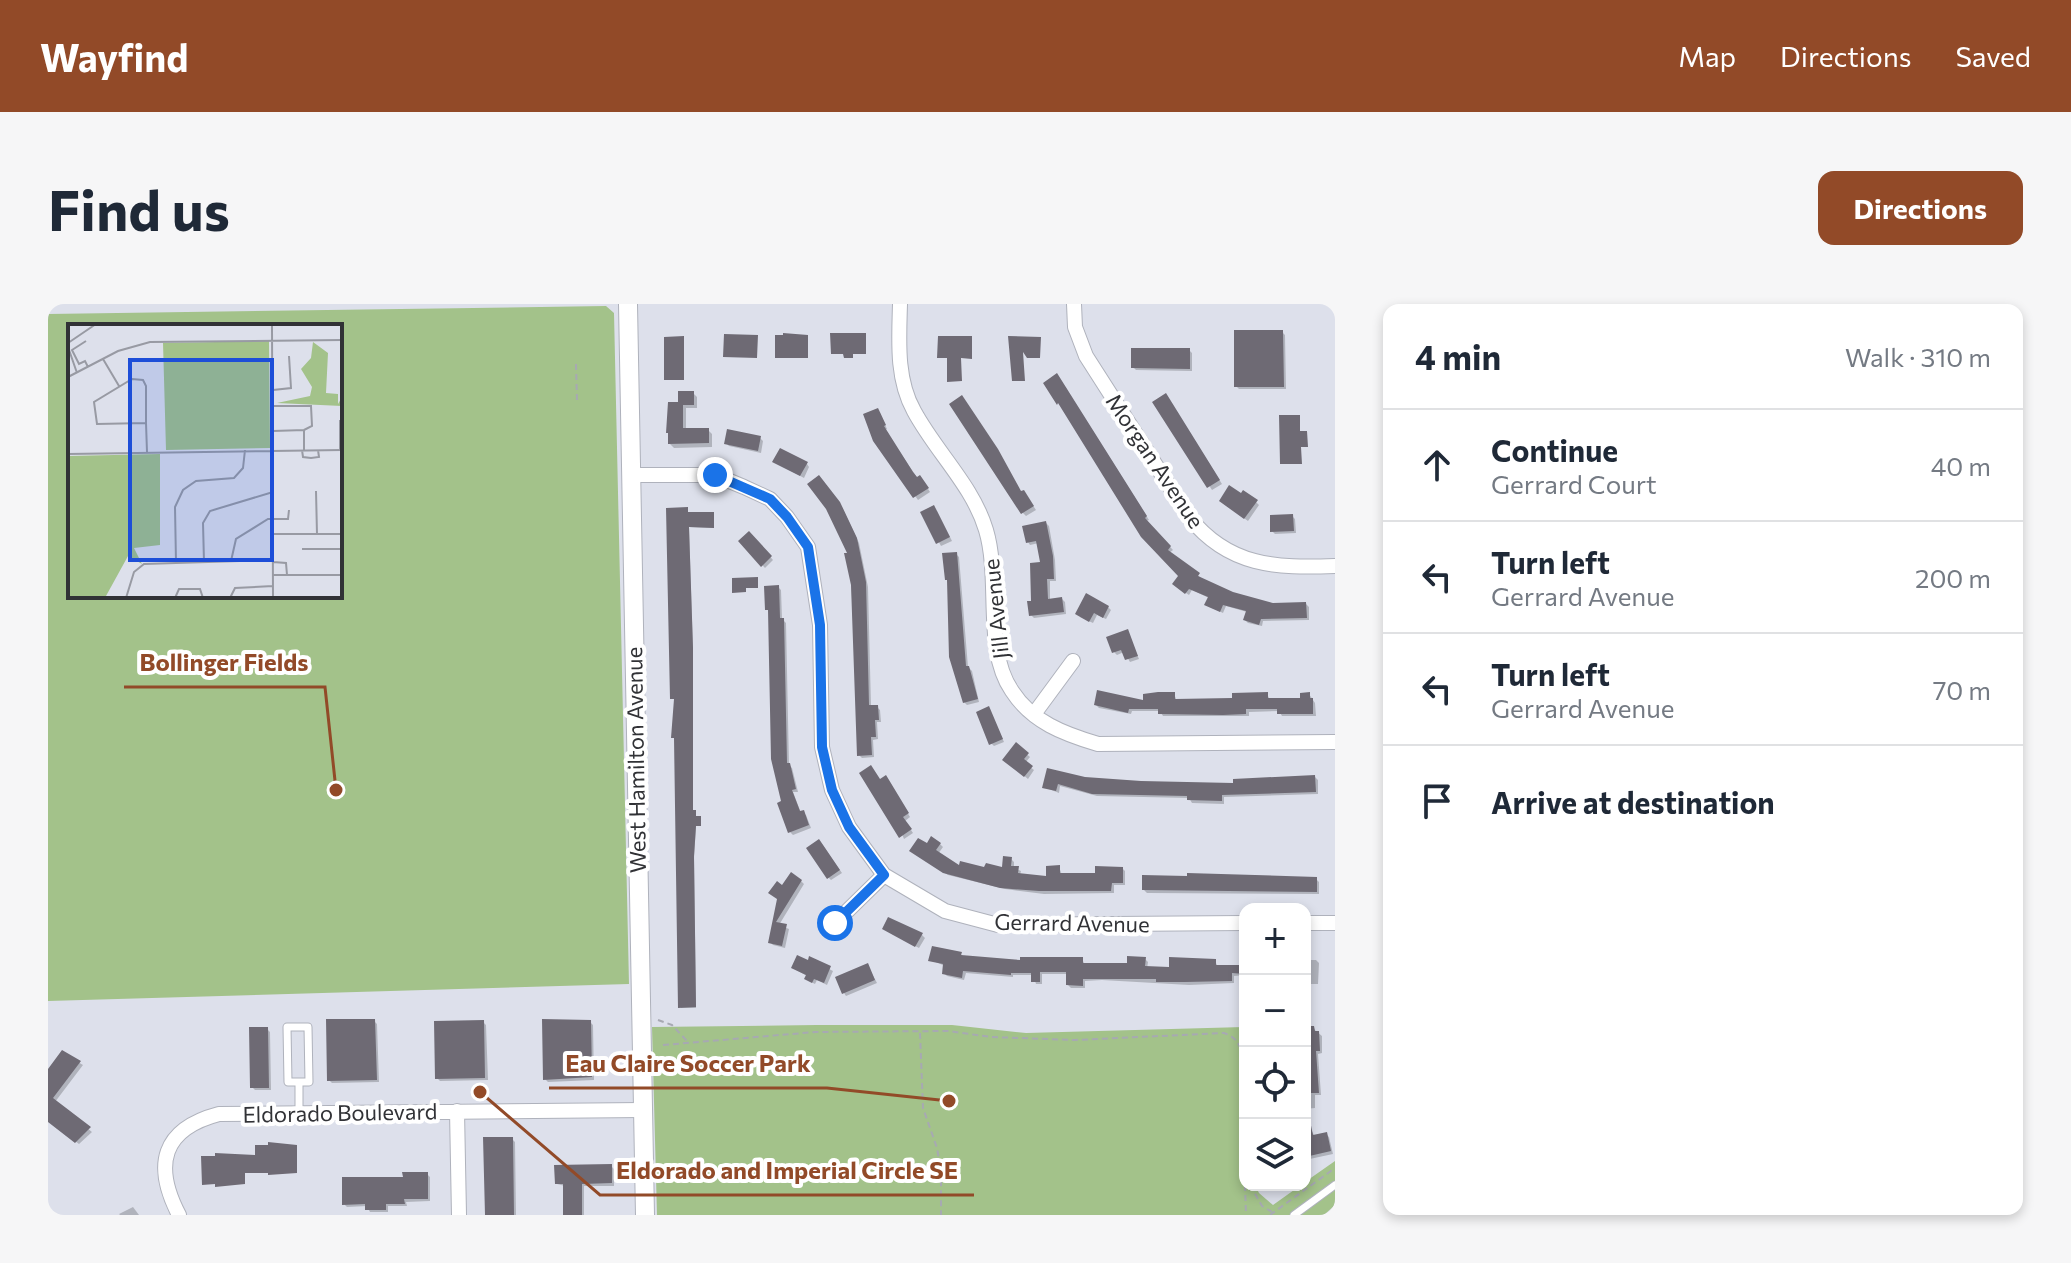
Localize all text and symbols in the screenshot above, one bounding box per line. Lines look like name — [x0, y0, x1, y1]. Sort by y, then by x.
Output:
text: Wayfind — [40, 33, 188, 80]
text: Map — [1678, 39, 1736, 73]
text: Directions — [1780, 39, 1911, 73]
text: Saved — [1955, 39, 2031, 73]
button: Directions — [1818, 171, 2023, 245]
text: Find us — [48, 174, 230, 243]
inset map — [68, 324, 342, 598]
text: 4 min — [1415, 335, 1501, 377]
text: Walk · 310 m — [1845, 341, 1991, 372]
street label: Morgan Avenue — [1101, 388, 1210, 533]
text: Continue — [1491, 431, 1618, 468]
icon: ahead — [1415, 443, 1459, 487]
text: 40 m — [1931, 450, 1991, 481]
route end — [697, 457, 733, 493]
text: Gerrard Court — [1491, 468, 1657, 499]
text: Turn left — [1491, 543, 1610, 580]
icon: left — [1415, 555, 1459, 599]
street label: Jill Avenue — [977, 558, 1014, 661]
text: 200 m — [1915, 562, 1991, 593]
text: Gerrard Avenue — [1491, 580, 1675, 611]
callout: Bollinger Fields — [124, 639, 325, 687]
text: Bollinger Fields — [140, 647, 308, 676]
street label: West Hamilton Avenue — [620, 647, 651, 873]
text: Turn left — [1491, 655, 1610, 692]
icon: left — [1415, 667, 1459, 711]
text: 70 m — [1933, 674, 1991, 705]
text: Gerrard Avenue — [1491, 692, 1675, 723]
icon: arrive — [1415, 779, 1459, 823]
text: Arrive at destination — [1491, 783, 1775, 820]
map controls — [1239, 903, 1311, 1191]
button: + — [1239, 903, 1311, 975]
route start — [817, 905, 853, 941]
street label: Gerrard Avenue — [994, 908, 1150, 937]
button: − — [1239, 975, 1311, 1047]
callout: Eau Claire Soccer Park — [549, 1040, 827, 1088]
button: locate — [1239, 1047, 1311, 1119]
text: Eau Claire Soccer Park — [565, 1048, 811, 1077]
street label: Eldorado Boulevard — [242, 1097, 438, 1128]
button: layers — [1239, 1119, 1311, 1191]
callout: Eldorado and Imperial Circle SE — [600, 1147, 974, 1195]
text: Eldorado and Imperial Circle SE — [616, 1155, 958, 1184]

